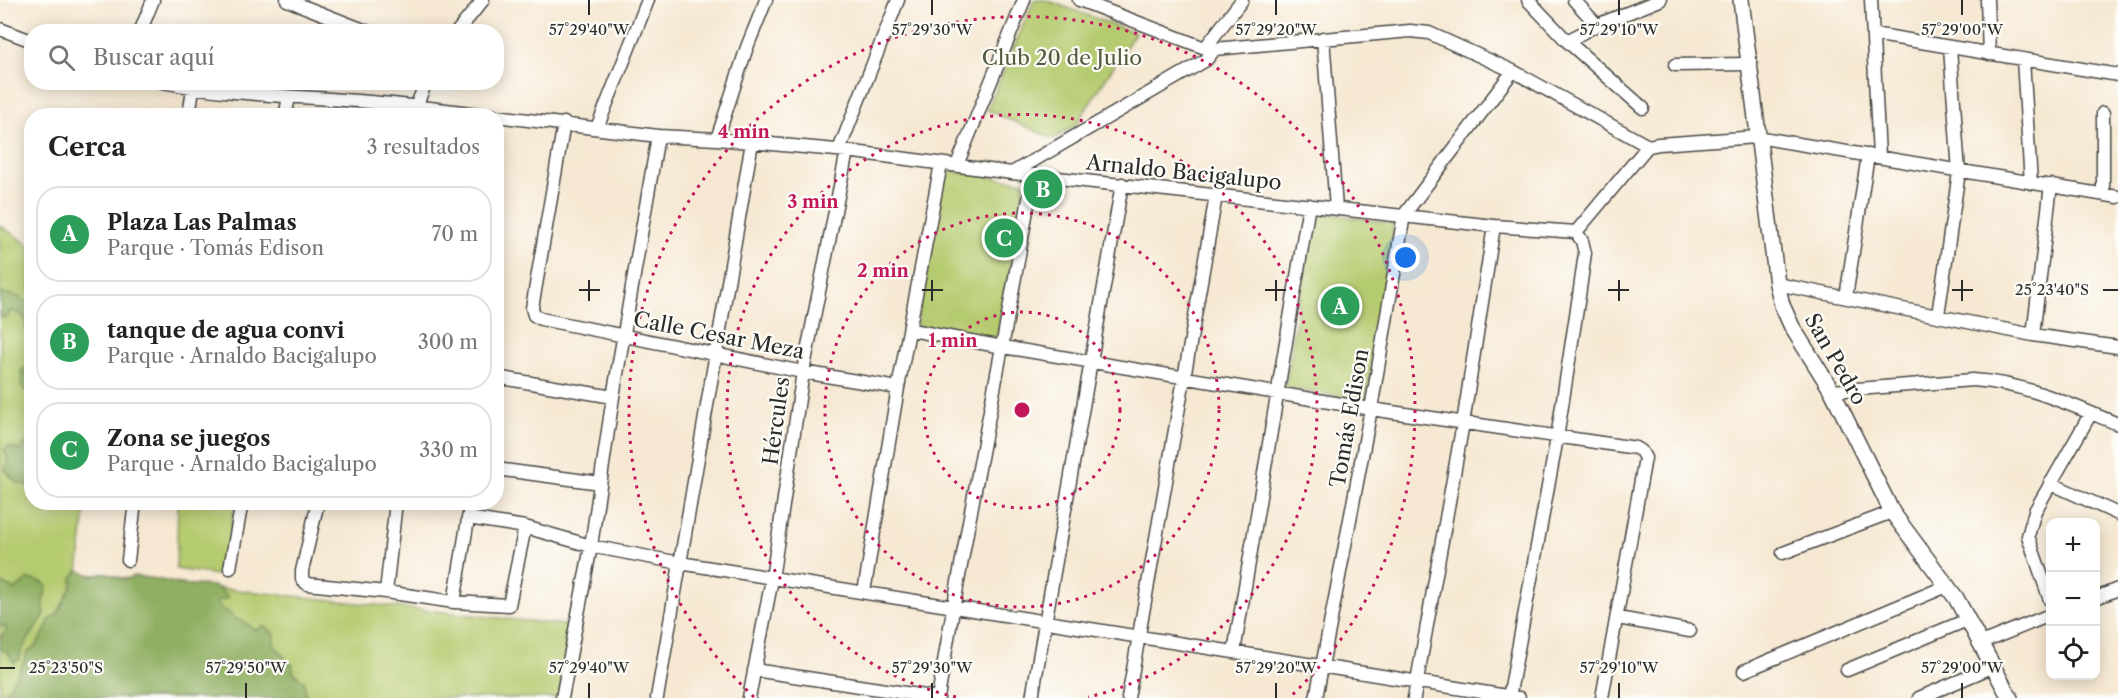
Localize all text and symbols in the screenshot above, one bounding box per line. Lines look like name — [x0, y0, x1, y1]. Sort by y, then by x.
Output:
text: 57°29'40"W — [549, 20, 630, 39]
text: 57°29'30"W — [892, 20, 973, 39]
text: 57°29'20"W — [1235, 20, 1317, 39]
text: 57°29'10"W — [1580, 20, 1659, 39]
text: 57°29'00"W — [1921, 20, 2004, 39]
search box — [24, 24, 504, 90]
icon: search — [45, 41, 78, 74]
text: Buscar aquí — [93, 44, 215, 71]
park label: Club 20 de Julio — [982, 45, 1142, 70]
text: 4 min — [718, 121, 771, 143]
text: Cerca — [48, 131, 126, 163]
text: 3 resultados — [367, 135, 480, 159]
street label: Arnaldo Bacigalupo — [1084, 149, 1283, 195]
pin: B — [1024, 166, 1062, 212]
text: 3 min — [787, 191, 839, 213]
text: Plaza Las Palmas — [107, 209, 297, 236]
pin: C — [984, 216, 1024, 260]
text: A — [62, 222, 77, 246]
text: 70 m — [432, 222, 478, 246]
text: Parque · Tomás Edison — [107, 236, 324, 260]
your location — [1391, 243, 1420, 272]
text: 2 min — [857, 260, 910, 282]
text: 25°23'40"S — [2015, 280, 2089, 299]
pin: A — [1320, 284, 1360, 328]
street label: Calle Cesar Meza — [631, 306, 808, 364]
street label: San Pedro — [1800, 309, 1872, 409]
text: tanque de agua convi — [107, 317, 345, 344]
text: B — [62, 330, 77, 354]
text: 300 m — [418, 330, 478, 354]
text: 1 min — [928, 330, 978, 352]
text: Parque · Arnaldo Bacigalupo — [107, 344, 377, 368]
street label: Tomás Edison — [1324, 347, 1374, 489]
street label: Hércules — [757, 375, 795, 467]
centre of rings — [1012, 400, 1032, 420]
text: Zona se juegos — [107, 425, 270, 452]
text: C — [61, 438, 78, 462]
text: 330 m — [419, 438, 478, 462]
text: Parque · Arnaldo Bacigalupo — [107, 452, 377, 476]
map controls — [2046, 518, 2100, 680]
button: + — [2046, 518, 2100, 572]
button: − — [2046, 572, 2100, 626]
button: locate — [2046, 626, 2100, 680]
text: 25°23'50"S — [29, 658, 103, 677]
text: 57°29'50"W — [206, 658, 287, 677]
text: 57°29'40"W — [549, 658, 630, 677]
text: 57°29'30"W — [892, 658, 973, 677]
text: 57°29'20"W — [1235, 658, 1317, 677]
text: 57°29'10"W — [1580, 658, 1659, 677]
text: 57°29'00"W — [1921, 658, 2004, 677]

